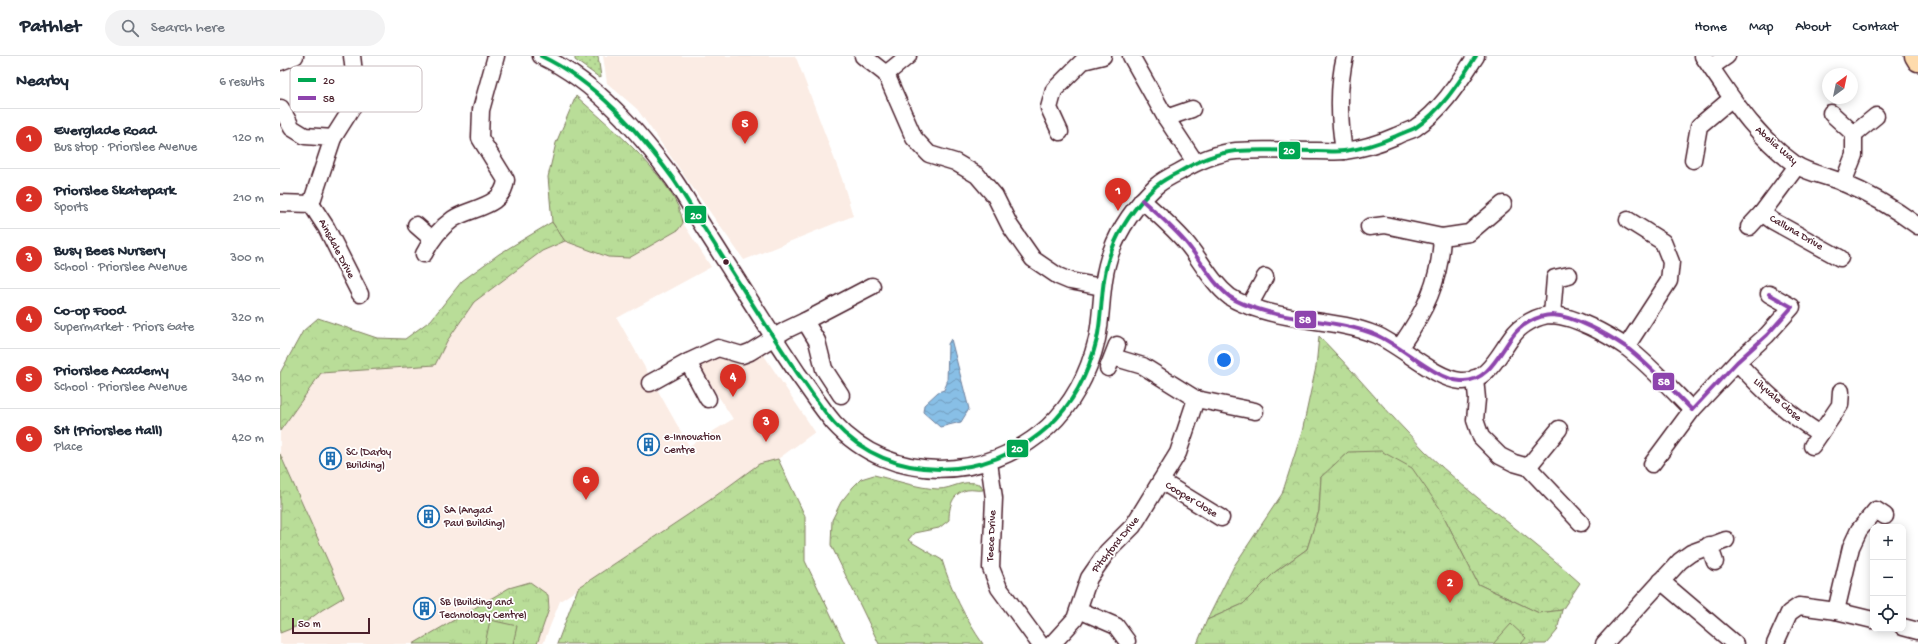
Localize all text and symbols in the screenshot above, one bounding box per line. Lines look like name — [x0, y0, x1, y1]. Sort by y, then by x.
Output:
search box — [105, 10, 385, 46]
text: Pathlet — [20, 16, 81, 39]
icon: search — [119, 17, 141, 39]
text: Search here — [151, 19, 225, 37]
text: Home — [1695, 19, 1727, 36]
text: Map — [1749, 19, 1773, 36]
text: About — [1795, 19, 1831, 36]
text: Contact — [1853, 19, 1898, 36]
legend — [290, 66, 422, 112]
north arrow — [1822, 68, 1858, 104]
text: Nearby — [16, 72, 69, 92]
text: 6 results — [219, 75, 264, 90]
text: 20 — [323, 76, 335, 88]
text: 58 — [323, 94, 335, 106]
pin: 5 — [732, 111, 758, 144]
text: Everglade Road — [54, 122, 156, 140]
street label: Abelia Way — [1752, 124, 1800, 168]
text: 1 — [26, 131, 32, 146]
text: 120 m — [233, 131, 264, 146]
text: Bus stop · Priorslee Avenue — [54, 140, 197, 155]
line badge: 20 — [1278, 141, 1301, 160]
text: 20 — [1283, 146, 1296, 158]
pin: 1 — [1105, 178, 1131, 211]
text: Priorslee Skatepark — [54, 182, 175, 200]
text: 2 — [26, 191, 32, 206]
text: 210 m — [233, 191, 264, 206]
text: Sports — [54, 200, 88, 215]
line badge: 20 — [684, 205, 707, 224]
text: 20 — [690, 211, 703, 223]
street label: Calluna Drive — [1767, 213, 1825, 253]
street label: Ainsdale Drive — [315, 217, 357, 281]
text: Busy Bees Nursery — [54, 242, 166, 260]
text: 3 — [26, 251, 32, 266]
text: 300 m — [230, 251, 264, 266]
unlabelled marker — [721, 257, 731, 267]
text: School · Priorslee Avenue — [54, 260, 187, 275]
text: Co-op Food — [54, 302, 125, 320]
line badge: 58 — [1294, 310, 1317, 329]
text: 4 — [26, 311, 32, 326]
text: 320 m — [231, 311, 264, 326]
text: 58 — [1299, 315, 1311, 327]
text: Supermarket · Priors Gate — [54, 320, 194, 335]
your location — [1214, 350, 1234, 370]
text: Priorslee Academy — [54, 362, 169, 380]
pin: 4 — [720, 364, 746, 397]
text: 5 — [26, 371, 32, 386]
text: 340 m — [231, 371, 264, 386]
line badge: 58 — [1652, 372, 1675, 391]
street label: Lilyvale Close — [1751, 376, 1804, 424]
text: 58 — [1658, 377, 1670, 389]
text: School · Priorslee Avenue — [54, 380, 187, 395]
pin: 3 — [753, 409, 779, 442]
text: SH (Priorslee Hall) — [54, 422, 163, 440]
text: 6 — [26, 431, 32, 446]
text: 420 m — [232, 431, 264, 446]
building icon: e-Innovation Centre — [636, 431, 662, 457]
place label: e-Innovation Centre — [664, 432, 721, 457]
line badge: 20 — [1006, 439, 1029, 458]
text: Place — [54, 440, 82, 455]
text: 20 — [1011, 444, 1024, 456]
building icon: SC (Darby Building) — [318, 446, 344, 472]
place label: SC (Darby Building) — [345, 447, 392, 472]
pin: 6 — [573, 467, 599, 500]
street label: Cooper Close — [1163, 480, 1220, 520]
building icon: SA (Angad Paul Building) — [415, 504, 441, 530]
place label: SA (Angad Paul Building) — [443, 505, 505, 530]
street label: Teece Drive — [985, 510, 999, 563]
street label: Pitchford Drive — [1088, 514, 1142, 576]
map controls — [1870, 524, 1906, 632]
button: + — [1870, 524, 1906, 560]
button: − — [1870, 560, 1906, 596]
pin: 2 — [1437, 570, 1463, 603]
building icon: SB (Building and Technology Centre) — [412, 596, 438, 622]
button: locate — [1870, 596, 1906, 632]
place label: SB (Building and Technology Centre) — [439, 597, 527, 622]
scale bar — [292, 616, 370, 635]
text: 50 m — [298, 619, 320, 631]

